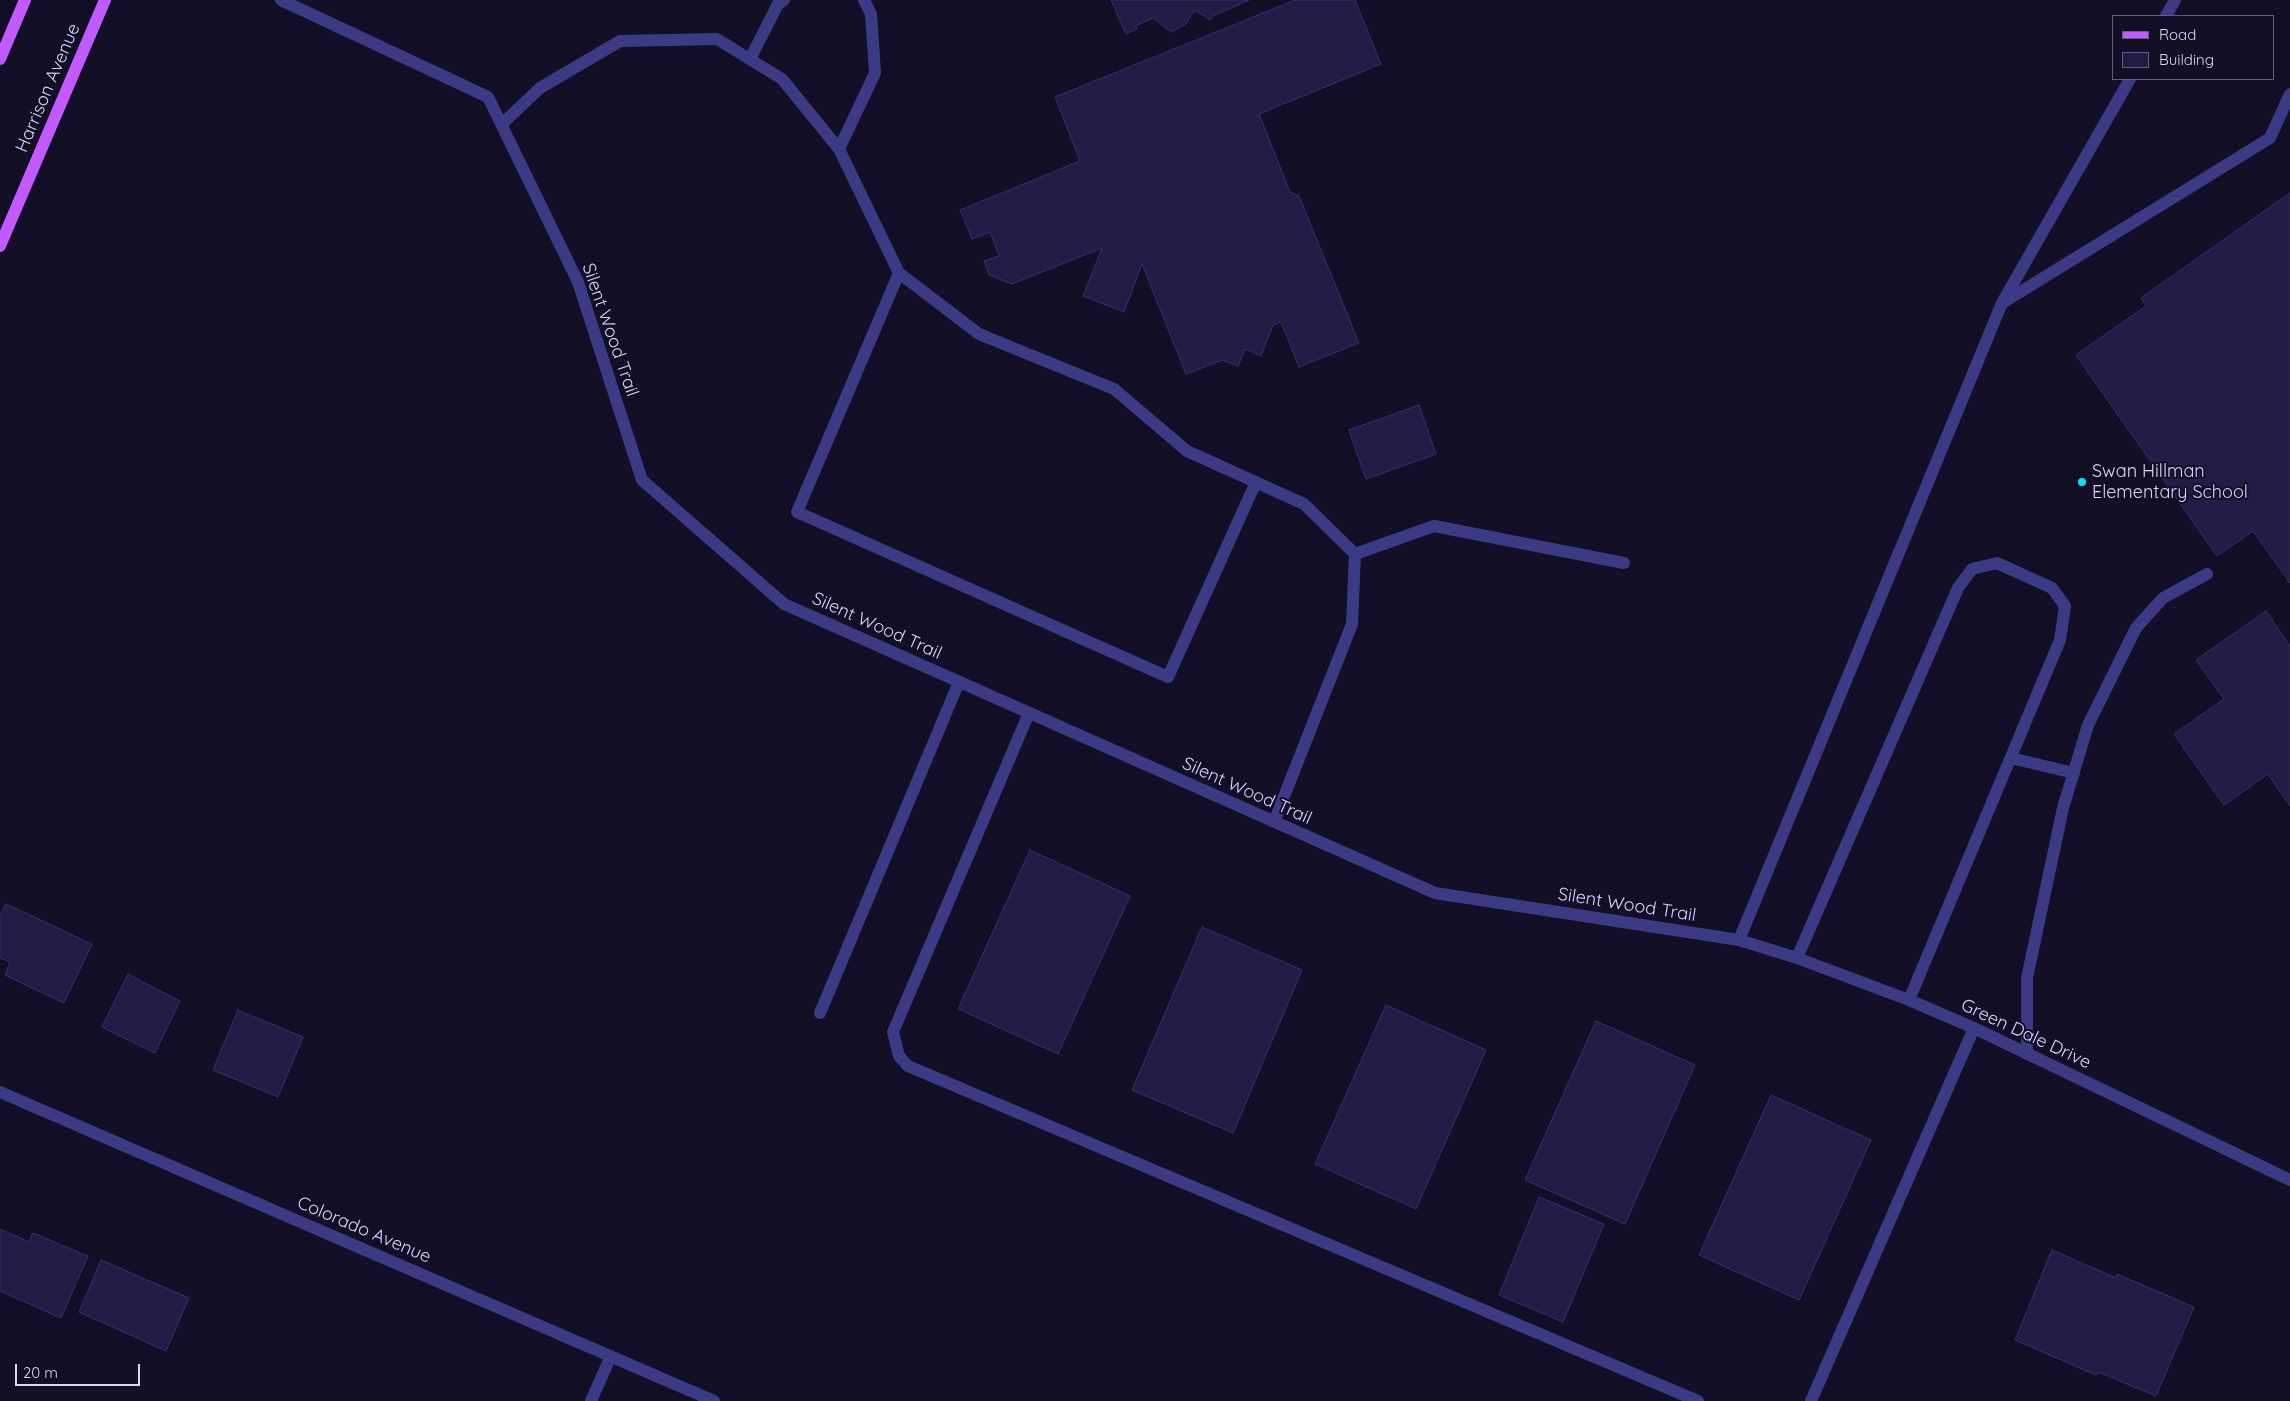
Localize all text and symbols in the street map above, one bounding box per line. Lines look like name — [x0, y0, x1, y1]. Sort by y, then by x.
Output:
legend — [2112, 15, 2275, 80]
street label: Harrison Avenue — [11, 20, 85, 156]
text: Road — [2159, 25, 2196, 44]
text: Building — [2159, 50, 2214, 69]
street label: Silent Wood Trail — [577, 260, 643, 400]
place label: Swan Hillman Elementary School — [2092, 461, 2248, 504]
marker: Swan Hillman Elementary School — [2076, 476, 2088, 488]
street label: Silent Wood Trail — [809, 588, 945, 664]
street label: Silent Wood Trail — [1179, 753, 1315, 829]
street label: Silent Wood Trail — [1556, 883, 1698, 927]
street label: Green Dale Drive — [1958, 994, 2094, 1074]
street label: Colorado Avenue — [294, 1192, 434, 1268]
scale bar — [18, 1354, 142, 1386]
text: 20 m — [23, 1363, 58, 1382]

